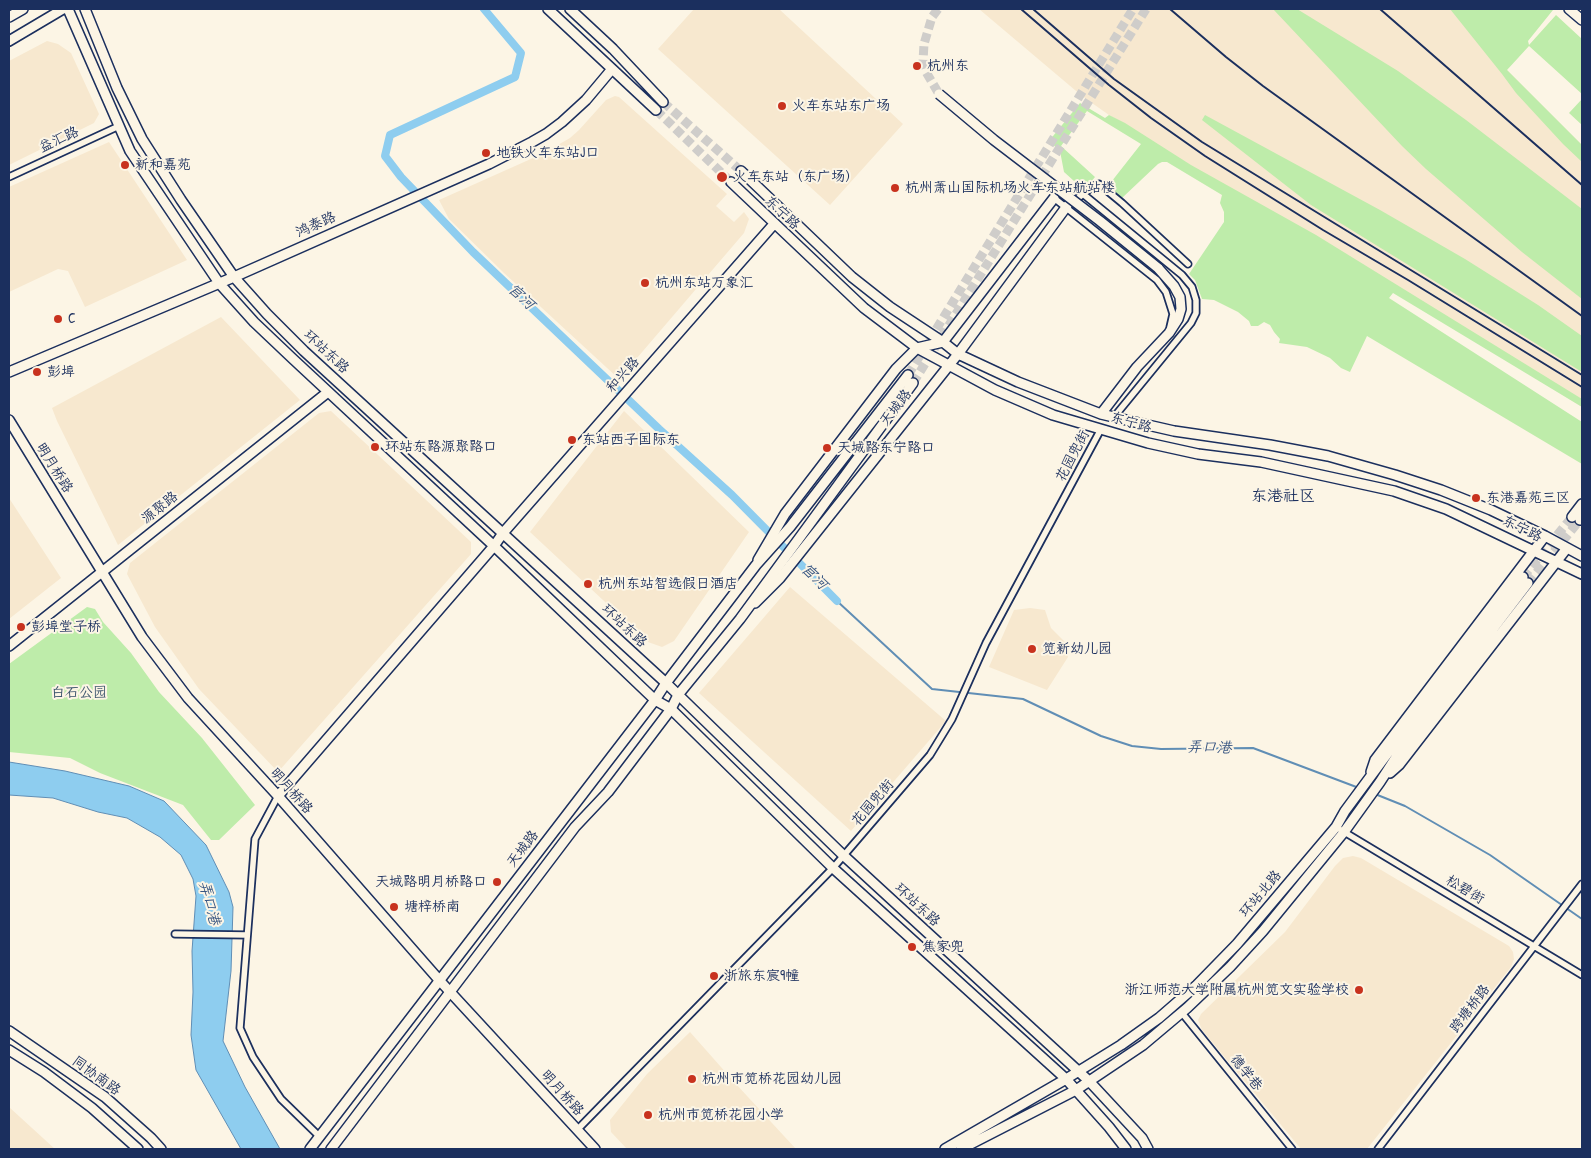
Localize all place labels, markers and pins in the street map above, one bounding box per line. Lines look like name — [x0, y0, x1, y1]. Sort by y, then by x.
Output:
place label: 杭州东 — [927, 58, 969, 74]
marker: 杭州东 — [911, 60, 923, 72]
place label: 火车东站东广场 — [792, 98, 890, 114]
marker: 火车东站东广场 — [776, 100, 788, 112]
place label: 地铁火车东站J口 — [496, 145, 599, 161]
marker: 地铁火车东站J口 — [480, 147, 492, 159]
place label: 新和嘉苑 — [135, 157, 191, 173]
marker: 新和嘉苑 — [119, 159, 131, 171]
place label: 火车东站（东广场） — [733, 169, 859, 185]
marker: 火车东站（东广场） — [715, 170, 729, 184]
place label: 杭州萧山国际机场火车东站航站楼 — [905, 180, 1115, 196]
marker: 杭州萧山国际机场火车东站航站楼 — [889, 182, 901, 194]
place label: 杭州东站万象汇 — [655, 275, 753, 291]
marker: 杭州东站万象汇 — [639, 277, 651, 289]
place label: C — [68, 311, 76, 327]
marker: C — [52, 313, 64, 325]
place label: 彭埠 — [47, 364, 75, 380]
marker: 彭埠 — [31, 366, 43, 378]
place label: 东站西子国际东 — [582, 432, 680, 448]
marker: 东站西子国际东 — [566, 434, 578, 446]
place label: 环站东路源聚路口 — [385, 439, 497, 455]
place label: 天城路东宁路口 — [837, 440, 935, 456]
marker: 环站东路源聚路口 — [369, 441, 381, 453]
marker: 天城路东宁路口 — [821, 442, 833, 454]
place label: 东港嘉苑三区 — [1486, 490, 1570, 506]
marker: 东港嘉苑三区 — [1470, 492, 1482, 504]
place label: 杭州东站智选假日酒店 — [598, 576, 738, 592]
marker: 杭州东站智选假日酒店 — [582, 578, 594, 590]
place label: 彭埠堂子桥 — [31, 619, 101, 635]
marker: 彭埠堂子桥 — [15, 621, 27, 633]
place label: 笕新幼儿园 — [1042, 641, 1112, 657]
marker: 笕新幼儿园 — [1026, 643, 1038, 655]
place label: 天城路明月桥路口 — [375, 874, 487, 890]
marker: 天城路明月桥路口 — [491, 876, 503, 888]
place label: 塘梓桥南 — [404, 899, 460, 915]
marker: 塘梓桥南 — [388, 901, 400, 913]
place label: 焦家兜 — [922, 939, 964, 955]
marker: 焦家兜 — [906, 941, 918, 953]
place label: 浙旅东宸9幢 — [724, 968, 799, 984]
marker: 浙旅东宸9幢 — [708, 970, 720, 982]
place label: 浙江师范大学附属杭州笕文实验学校 — [1125, 982, 1349, 998]
marker: 浙江师范大学附属杭州笕文实验学校 — [1353, 984, 1365, 996]
place label: 杭州市笕桥花园幼儿园 — [702, 1071, 842, 1087]
marker: 杭州市笕桥花园幼儿园 — [686, 1073, 698, 1085]
place label: 杭州市笕桥花园小学 — [658, 1107, 784, 1123]
marker: 杭州市笕桥花园小学 — [642, 1109, 654, 1121]

